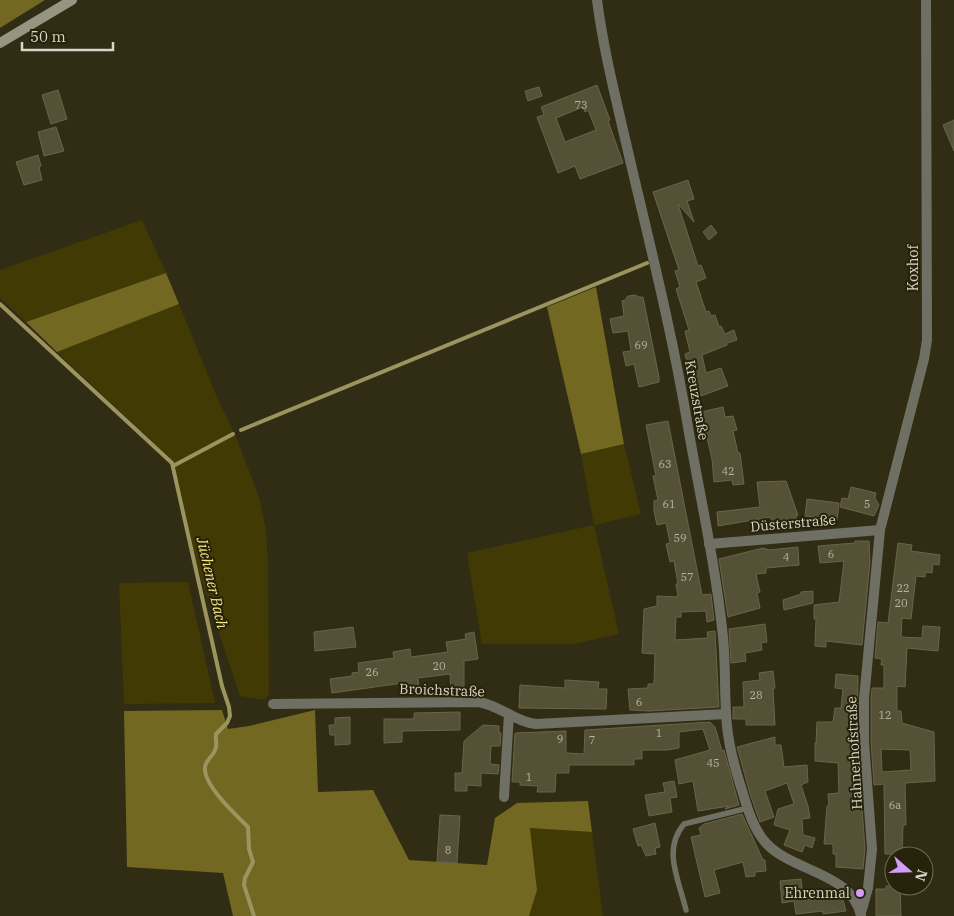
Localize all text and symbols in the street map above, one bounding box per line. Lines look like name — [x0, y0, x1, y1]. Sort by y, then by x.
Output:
scale bar — [22, 20, 114, 52]
text: 50 m — [30, 27, 66, 46]
house number: 73 — [574, 98, 588, 112]
street label: Koxhof — [904, 244, 922, 291]
house number: 69 — [634, 338, 648, 352]
street label: Kreuzstraße — [681, 358, 713, 442]
house number: 63 — [658, 457, 672, 471]
house number: 42 — [721, 464, 735, 478]
house number: 61 — [662, 497, 676, 511]
house number: 5 — [864, 497, 870, 511]
street label: Düsterstraße — [749, 510, 837, 536]
house number: 59 — [673, 531, 687, 545]
water label: Jüchener Bach — [192, 534, 232, 631]
house number: 6 — [828, 547, 834, 561]
house number: 4 — [783, 550, 790, 564]
house number: 57 — [680, 570, 694, 584]
house number: 22 — [896, 581, 910, 595]
house number: 20 — [894, 596, 908, 610]
house number: 20 — [432, 659, 446, 673]
house number: 26 — [365, 665, 379, 679]
street label: Broichstraße — [399, 680, 485, 700]
house number: 28 — [749, 688, 763, 702]
house number: 6 — [636, 695, 642, 709]
street label: Hahnerhofstraße — [842, 696, 866, 810]
house number: 12 — [878, 708, 892, 722]
house number: 1 — [656, 726, 662, 740]
house number: 9 — [557, 732, 563, 746]
house number: 7 — [589, 733, 595, 747]
house number: 45 — [706, 756, 720, 770]
house number: 1 — [526, 770, 532, 784]
house number: 6a — [889, 798, 901, 812]
house number: 8 — [445, 843, 451, 857]
north arrow — [884, 846, 934, 896]
text: N — [911, 867, 932, 884]
place label: Ehrenmal — [784, 884, 850, 902]
marker: Ehrenmal — [854, 887, 866, 899]

